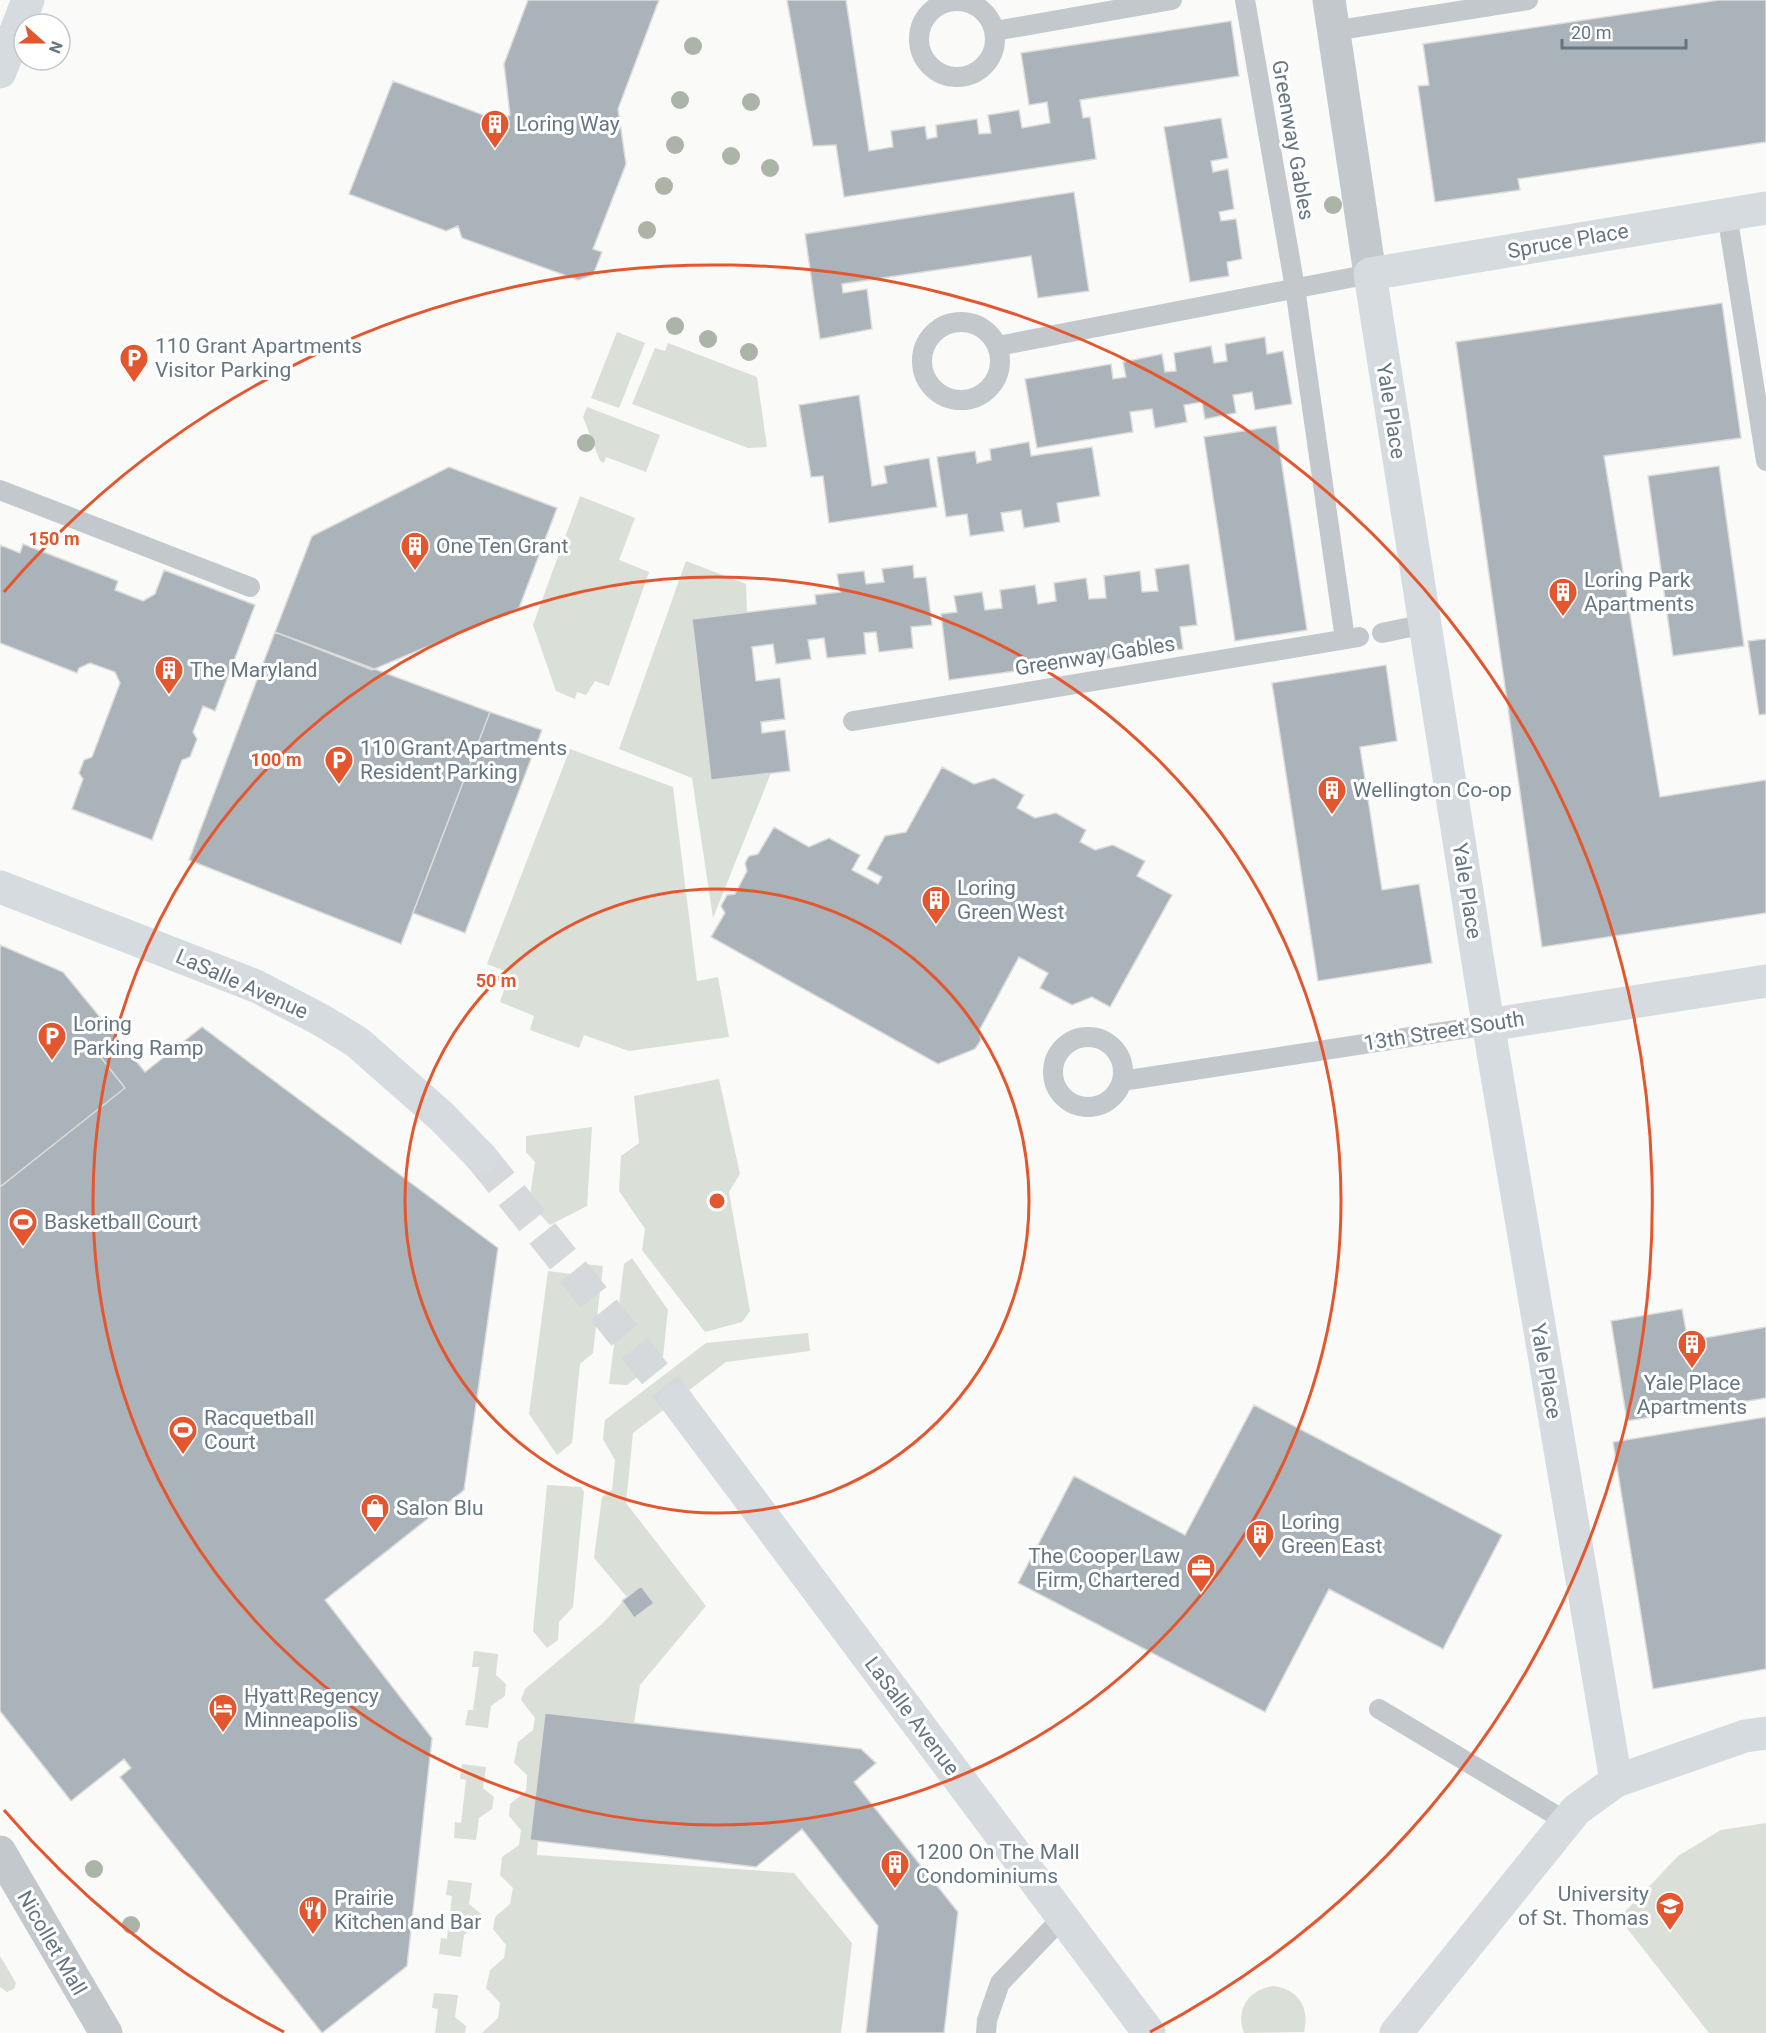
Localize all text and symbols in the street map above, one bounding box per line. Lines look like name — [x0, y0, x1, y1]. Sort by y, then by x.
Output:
north arrow — [12, 12, 72, 72]
scale bar — [1562, 12, 1686, 50]
text: 20 m — [1571, 22, 1611, 43]
text: N — [45, 39, 66, 56]
street label: Greenway Gables — [1267, 58, 1319, 222]
building icon: Loring Way — [479, 108, 511, 150]
place label: Loring Way — [516, 112, 620, 136]
street label: Spruce Place — [1506, 219, 1630, 263]
place label: 110 Grant Apartments Visitor Parking — [155, 334, 362, 382]
parking icon: 110 Grant Apartments Visitor Parking — [118, 342, 150, 384]
street label: Yale Place — [1372, 361, 1410, 461]
text: 150 m — [28, 528, 80, 549]
building icon: One Ten Grant — [399, 530, 431, 572]
place label: One Ten Grant — [436, 534, 568, 558]
place label: Loring Park Apartments — [1584, 568, 1694, 616]
building icon: Loring Park Apartments — [1547, 576, 1579, 618]
street label: Greenway Gables — [1013, 631, 1177, 681]
building icon: The Maryland — [153, 654, 185, 696]
place label: The Maryland — [190, 658, 317, 682]
place label: 110 Grant Apartments Resident Parking — [360, 736, 567, 784]
parking icon: 110 Grant Apartments Resident Parking — [323, 744, 355, 786]
text: 100 m — [250, 749, 302, 770]
building icon: Wellington Co-op — [1316, 774, 1348, 816]
place label: Wellington Co-op — [1353, 778, 1512, 802]
street label: Yale Place — [1448, 841, 1486, 941]
place label: Loring Green West — [957, 876, 1065, 924]
building icon: Loring Green West — [920, 884, 952, 926]
street label: LaSalle Avenue — [172, 944, 312, 1024]
text: 50 m — [476, 970, 516, 991]
street label: 13th Street South — [1362, 1006, 1526, 1056]
place label: Loring Parking Ramp — [73, 1012, 204, 1060]
parking icon: Loring Parking Ramp — [36, 1020, 68, 1062]
centre of rings — [707, 1191, 727, 1211]
sports icon: Basketball Court — [7, 1206, 39, 1248]
place label: Basketball Court — [44, 1210, 198, 1234]
street label: Yale Place — [1526, 1321, 1566, 1421]
building icon: Yale Place Apartments — [1676, 1328, 1708, 1370]
place label: Yale Place Apartments — [1637, 1371, 1747, 1419]
place label: Racquetball Court — [204, 1406, 314, 1454]
sports icon: Racquetball Court — [167, 1414, 199, 1456]
shop icon: Salon Blu — [359, 1492, 391, 1534]
place label: Salon Blu — [396, 1496, 484, 1520]
place label: Loring Green East — [1281, 1510, 1383, 1558]
building icon: Loring Green East — [1244, 1518, 1276, 1560]
place label: The Cooper Law Firm, Chartered — [1028, 1544, 1180, 1592]
office icon: The Cooper Law Firm, Chartered — [1185, 1552, 1217, 1594]
street label: LaSalle Avenue — [860, 1652, 964, 1780]
place label: Hyatt Regency Minneapolis — [244, 1684, 379, 1732]
hotel icon: Hyatt Regency Minneapolis — [207, 1692, 239, 1734]
place label: 1200 On The Mall Condominiums — [916, 1840, 1080, 1888]
building icon: 1200 On The Mall Condominiums — [879, 1848, 911, 1890]
place label: University of St. Thomas — [1518, 1882, 1649, 1930]
place label: Prairie Kitchen and Bar — [334, 1886, 481, 1934]
street label: Nicollet Mall — [12, 1887, 92, 1999]
school or university icon: University of St. Thomas — [1654, 1890, 1686, 1932]
restaurant icon: Prairie Kitchen and Bar — [297, 1894, 329, 1936]

